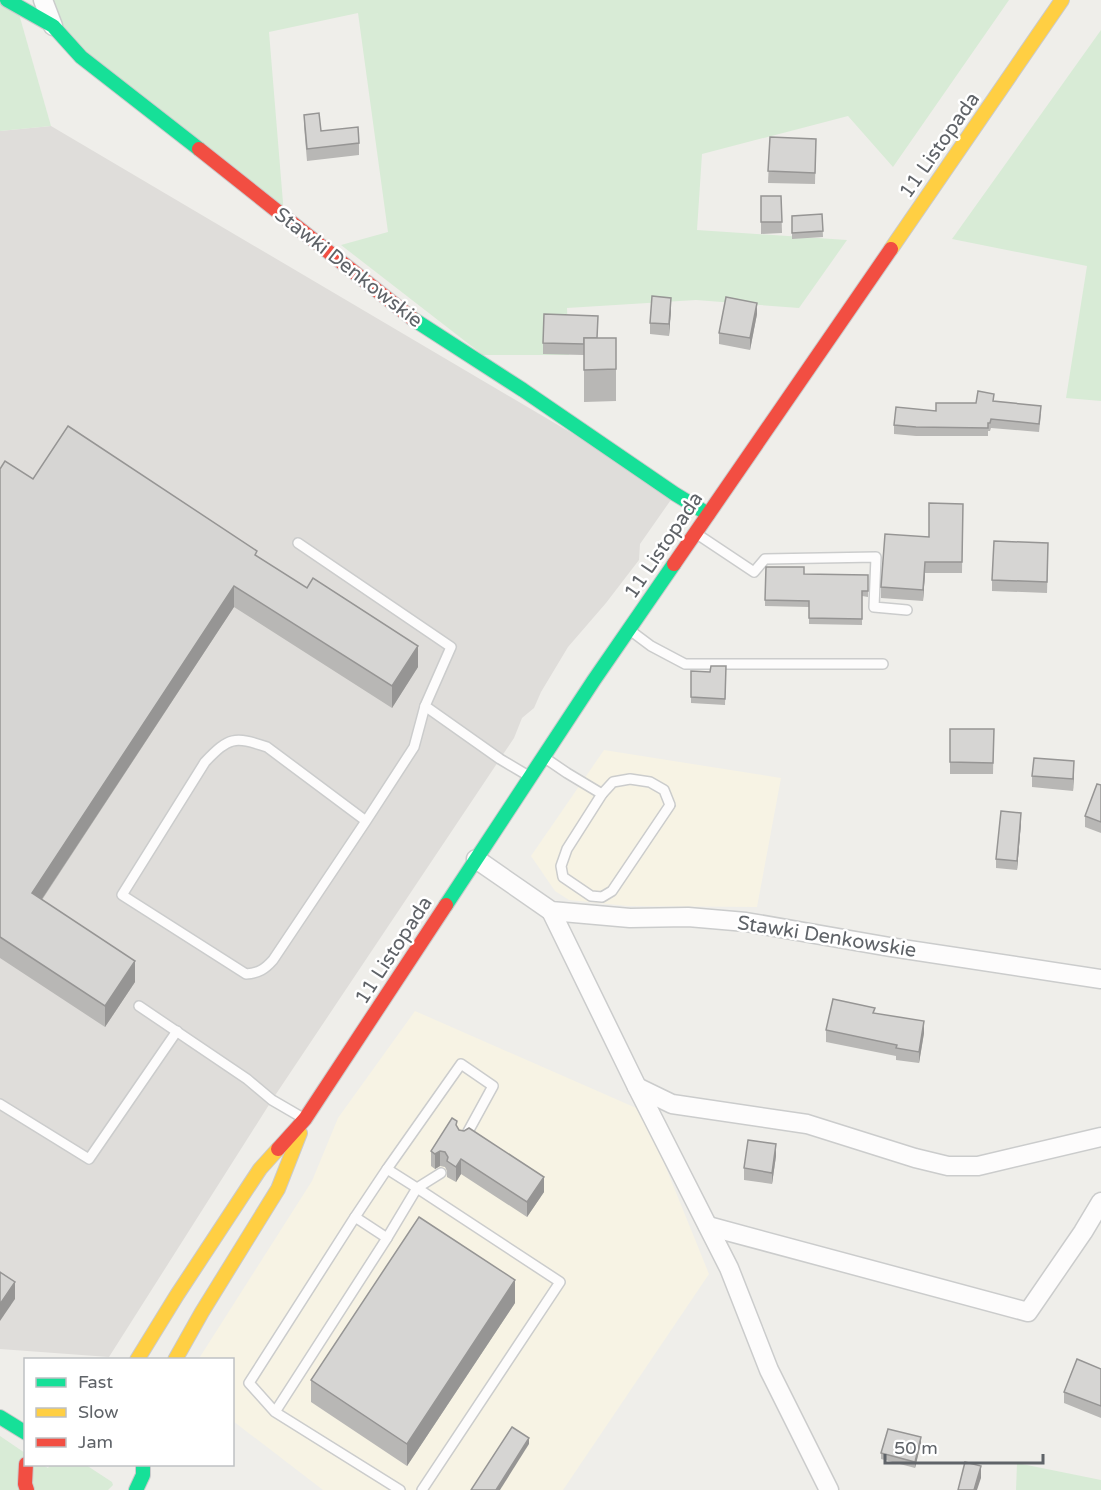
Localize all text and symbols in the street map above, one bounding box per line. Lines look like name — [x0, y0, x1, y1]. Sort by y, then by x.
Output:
street label: 11 Listopada — [895, 88, 985, 203]
street label: Stawki Denkowskie — [270, 203, 427, 333]
street label: 11 Listopada — [619, 488, 708, 604]
street label: 11 Listopada — [350, 892, 438, 1009]
street label: Stawki Denkowskie — [736, 911, 918, 963]
legend — [24, 1358, 234, 1466]
text: Fast — [78, 1371, 113, 1393]
text: Slow — [78, 1401, 119, 1423]
scale bar — [885, 1427, 1042, 1465]
text: Jam — [78, 1431, 113, 1453]
text: 50 m — [894, 1437, 938, 1459]

